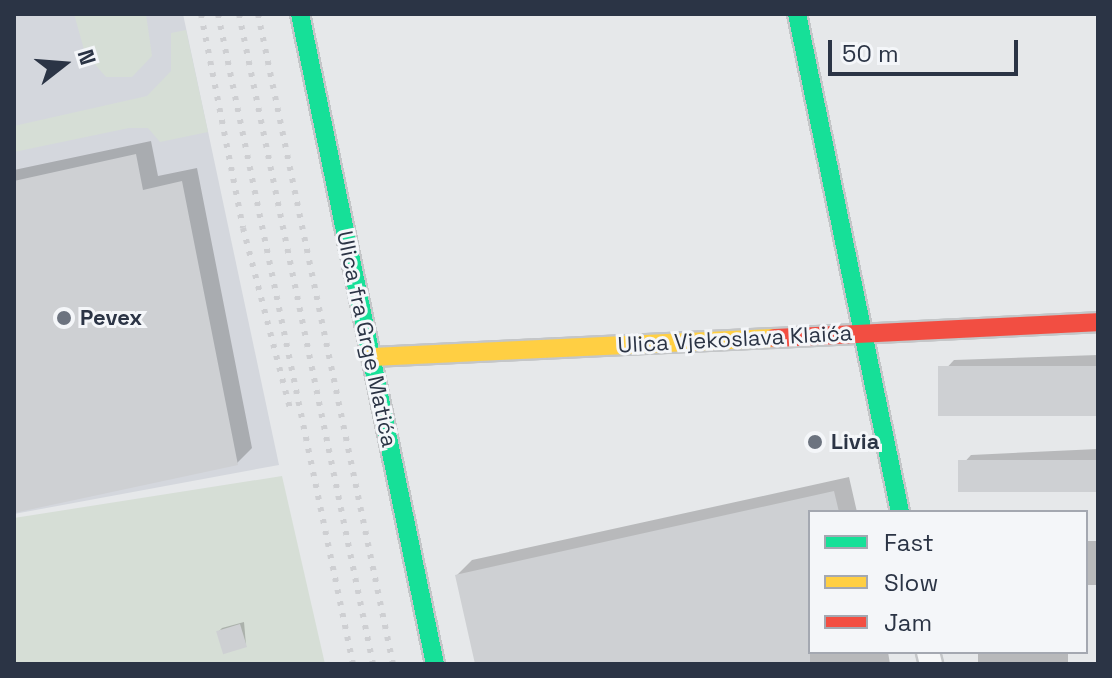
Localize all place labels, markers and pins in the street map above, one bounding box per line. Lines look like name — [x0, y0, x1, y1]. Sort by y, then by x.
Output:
place label: Pevex — [80, 305, 142, 331]
marker: Pevex — [55, 309, 73, 327]
place label: Livia — [831, 429, 879, 455]
marker: Livia — [806, 433, 824, 451]

